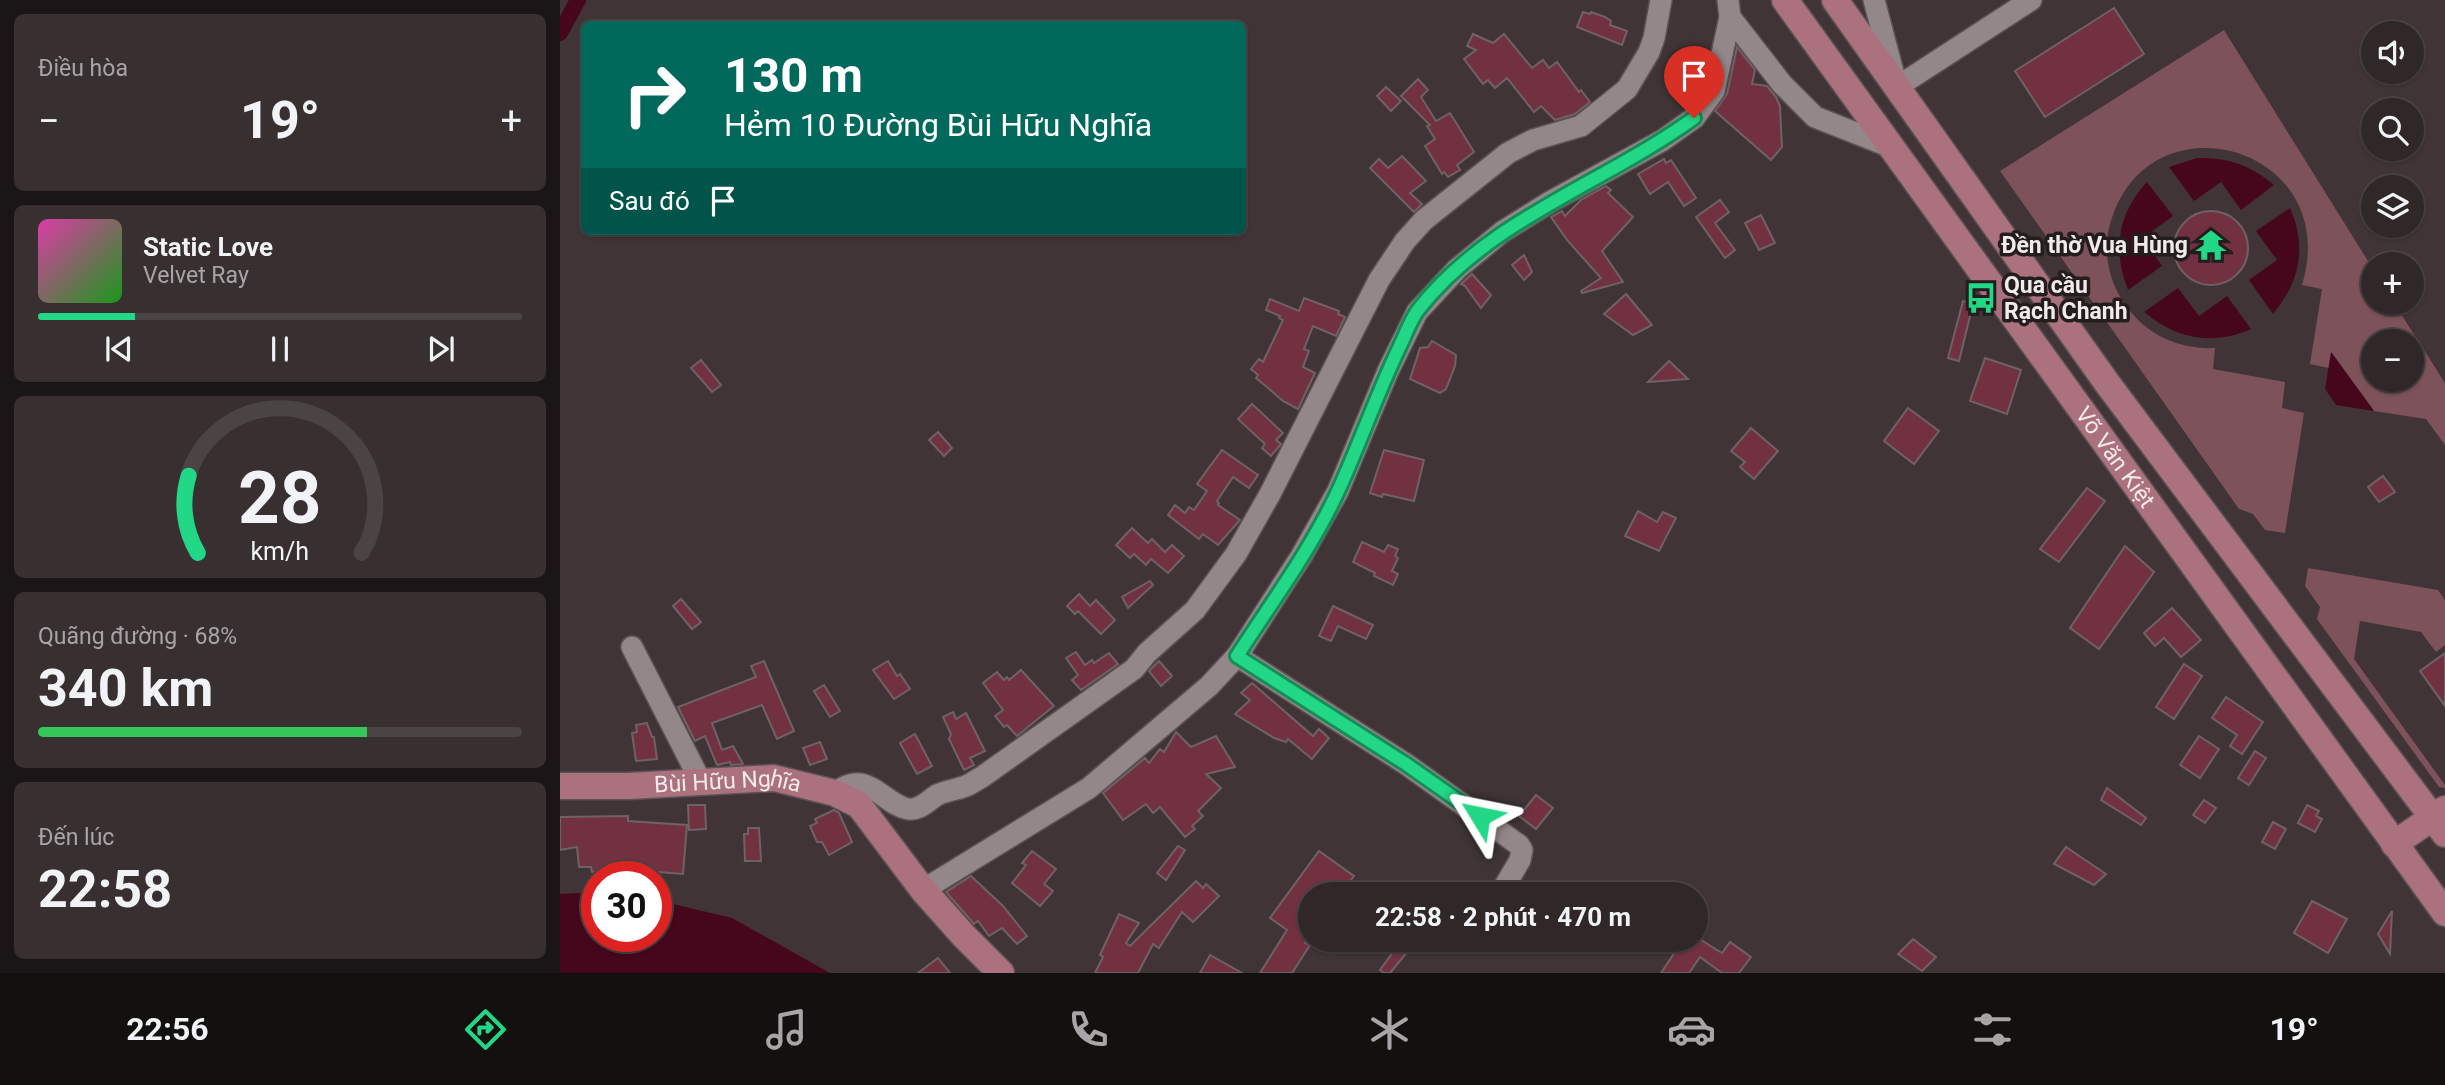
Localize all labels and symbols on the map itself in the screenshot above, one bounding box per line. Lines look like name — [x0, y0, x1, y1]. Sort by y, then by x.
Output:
pin — [1664, 46, 1724, 118]
temple icon: Đền thờ Vua Hùng — [2194, 228, 2228, 262]
place label: Đền thờ Vua Hùng — [2001, 232, 2188, 259]
place label: Qua cầu Rạch Chanh — [2004, 272, 2128, 325]
bus stop icon: Qua cầu Rạch Chanh — [1964, 281, 1998, 315]
street label: Võ Văn Kiệt — [2070, 402, 2160, 513]
street label: Bùi Hữu Nghĩa — [653, 765, 804, 799]
position arrow — [1443, 779, 1517, 853]
speed limit sign: 30 — [581, 861, 672, 952]

